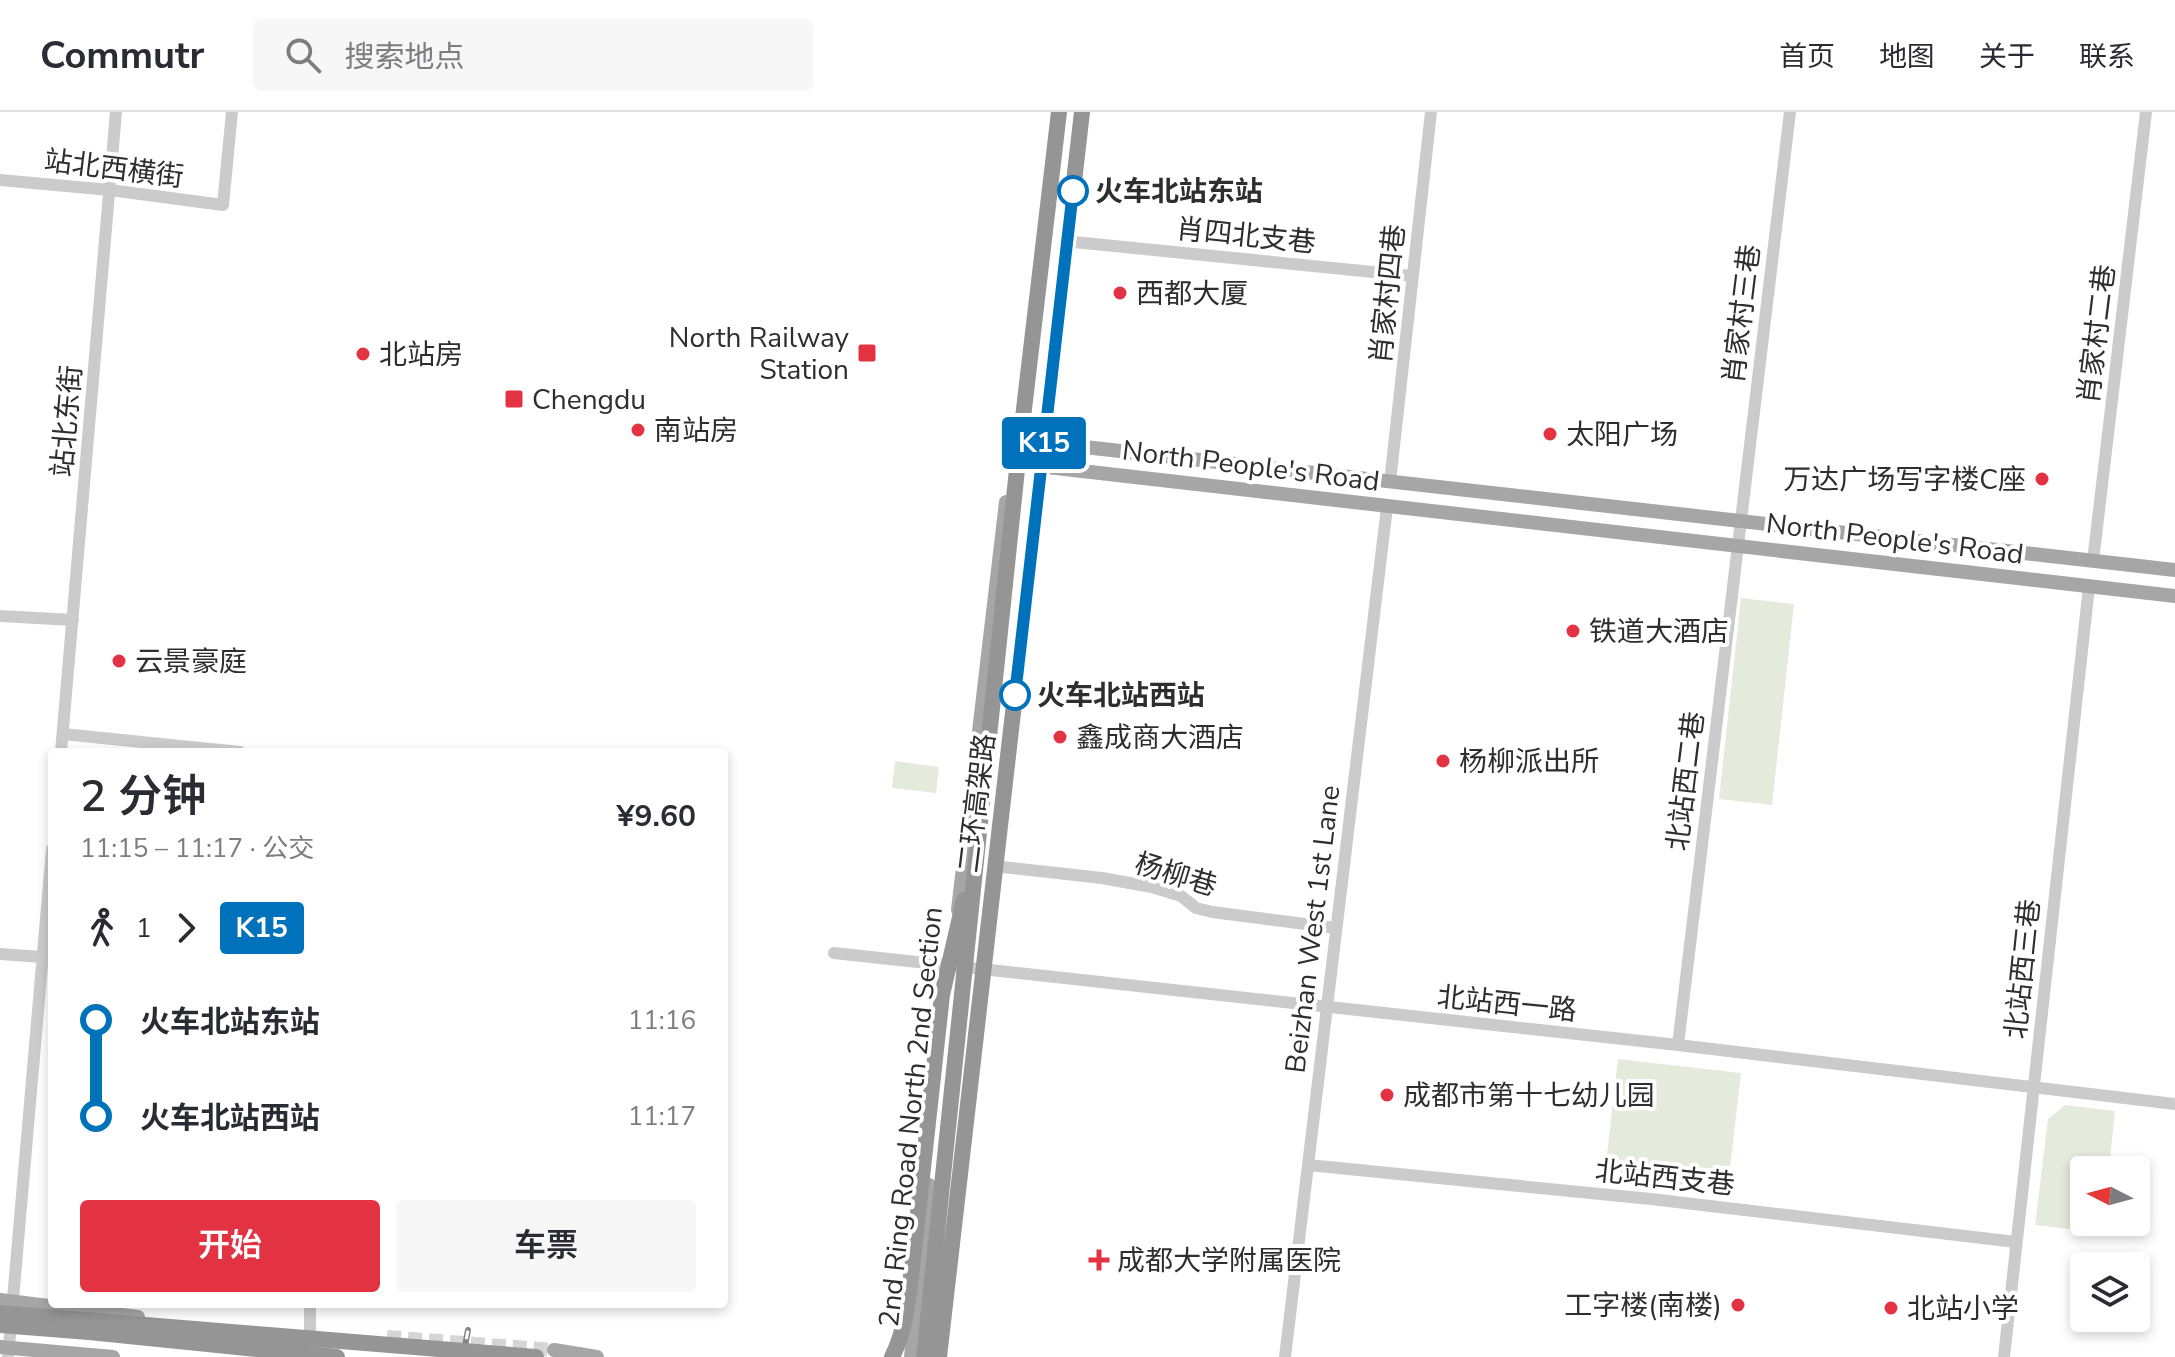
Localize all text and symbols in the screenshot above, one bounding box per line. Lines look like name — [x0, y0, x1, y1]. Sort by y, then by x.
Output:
search box — [253, 19, 813, 91]
text: Commutr — [40, 30, 205, 81]
icon: search — [281, 33, 325, 77]
text: 搜索地点 — [345, 37, 465, 78]
text: 首页 — [1779, 38, 1835, 76]
text: 地图 — [1879, 38, 1935, 76]
text: 关于 — [1979, 38, 2035, 76]
text: 联系 — [2079, 38, 2135, 76]
street label: 站北西横街 — [42, 142, 186, 196]
place label: 火车北站东站 — [1095, 173, 1263, 211]
marker: 火车北站东站 — [1058, 176, 1088, 206]
street label: 肖四北支巷 — [1174, 210, 1318, 262]
street label: 肖家村四巷 — [1362, 222, 1414, 366]
street label: 肖家村三巷 — [1715, 242, 1769, 386]
street label: 肖家村二巷 — [2070, 262, 2124, 406]
place label: 西都大厦 — [1136, 275, 1248, 313]
marker: 西都大厦 — [1111, 284, 1129, 302]
place label: North Railway Station — [669, 319, 850, 389]
place label: 北站房 — [379, 336, 463, 374]
marker: North Railway Station — [856, 342, 878, 364]
marker: 北站房 — [354, 345, 372, 363]
street label: 站北东街 — [43, 364, 91, 479]
place label: Chengdu — [532, 381, 646, 419]
marker: Chengdu — [503, 388, 525, 410]
place label: 南站房 — [654, 412, 738, 450]
place label: 太阳广场 — [1566, 416, 1678, 454]
line badge: K15 — [998, 417, 1090, 469]
marker: 南站房 — [629, 421, 647, 439]
text: K15 — [1018, 424, 1070, 462]
marker: 太阳广场 — [1541, 425, 1559, 443]
street label: North People's Road — [1120, 431, 1382, 501]
place label: 万达广场写字楼C座 — [1783, 461, 2026, 499]
marker: 万达广场写字楼C座 — [2033, 470, 2051, 488]
street label: North People's Road — [1764, 504, 2026, 574]
place label: 铁道大酒店 — [1589, 613, 1729, 651]
marker: 铁道大酒店 — [1564, 622, 1582, 640]
place label: 云景豪庭 — [135, 643, 247, 681]
marker: 云景豪庭 — [110, 652, 128, 670]
place label: 火车北站西站 — [1037, 677, 1205, 715]
marker: 火车北站西站 — [1000, 680, 1030, 710]
street label: 北站西二巷 — [1659, 709, 1713, 853]
place label: 鑫成商大酒店 — [1076, 719, 1244, 757]
marker: 鑫成商大酒店 — [1051, 728, 1069, 746]
street label: 二环高架路 — [950, 731, 1004, 875]
place label: 杨柳派出所 — [1459, 743, 1599, 781]
marker: 杨柳派出所 — [1434, 752, 1452, 770]
text: 2 分钟 — [80, 767, 206, 827]
street label: Beizhan West 1st Lane — [1276, 783, 1349, 1075]
text: ¥9.60 — [617, 796, 696, 837]
text: 11:15 – 11:17 · 公交 — [80, 831, 314, 866]
street label: 杨柳巷 — [1130, 845, 1221, 905]
street label: 北站西三巷 — [1997, 897, 2049, 1041]
street label: 2nd Ring Road North 2nd Section — [870, 905, 952, 1329]
icon: walk — [80, 906, 124, 950]
icon: forward — [164, 906, 208, 950]
text: K15 — [236, 909, 288, 947]
text: 1 — [136, 911, 152, 946]
street label: 北站西一路 — [1435, 978, 1579, 1030]
text: 火车北站东站 — [140, 1002, 320, 1043]
text: 11:16 — [628, 1003, 696, 1038]
place label: 成都市第十七幼儿园 — [1403, 1077, 1655, 1115]
marker: 成都市第十七幼儿园 — [1378, 1086, 1396, 1104]
text: 火车北站西站 — [140, 1098, 320, 1139]
text: 11:17 — [628, 1099, 696, 1134]
street label: 北站西支巷 — [1593, 1152, 1737, 1204]
north arrow — [2070, 1156, 2150, 1236]
map controls — [2070, 1156, 2150, 1332]
button: 开始 — [80, 1200, 380, 1292]
button: 车票 — [396, 1200, 696, 1292]
place label: 成都大学附属医院 — [1117, 1242, 1341, 1280]
marker: 成都大学附属医院 — [1088, 1249, 1110, 1271]
button: layers — [2070, 1252, 2150, 1332]
place label: 工字楼(南楼) — [1564, 1287, 1722, 1325]
place label: 北站小学 — [1907, 1290, 2019, 1328]
marker: 工字楼(南楼) — [1729, 1296, 1747, 1314]
marker: 北站小学 — [1882, 1299, 1900, 1317]

